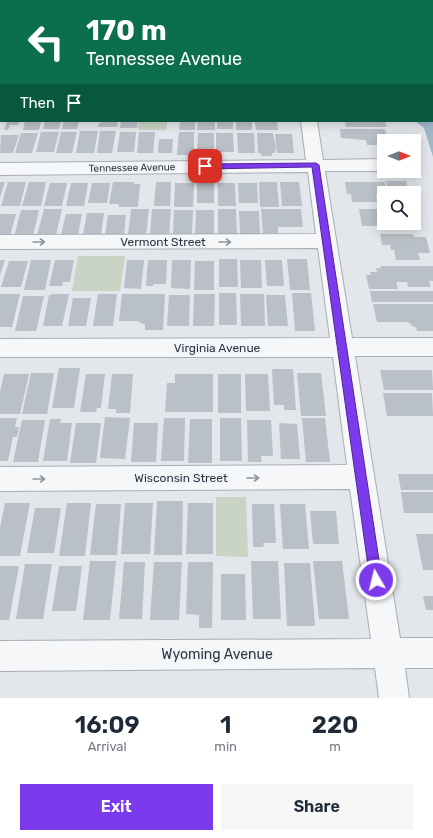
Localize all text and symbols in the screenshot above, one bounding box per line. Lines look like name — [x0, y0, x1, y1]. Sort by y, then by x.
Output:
text: 170 m — [86, 14, 167, 47]
icon: left — [20, 16, 72, 68]
text: Tennessee Avenue — [86, 48, 242, 70]
icon: arrive — [63, 92, 85, 114]
text: Then — [20, 94, 55, 112]
north arrow — [377, 134, 421, 178]
map controls — [377, 134, 421, 230]
pin — [188, 149, 222, 183]
icon: arrive — [194, 155, 216, 177]
street label: Tennessee Avenue — [89, 161, 176, 175]
button: search — [377, 186, 421, 230]
street label: Vermont Street — [120, 235, 206, 249]
one-way arrow — [32, 238, 45, 246]
one-way arrow — [218, 238, 231, 246]
street label: Virginia Avenue — [174, 341, 261, 355]
street label: Wisconsin Street — [134, 471, 228, 485]
one-way arrow — [246, 474, 259, 482]
one-way arrow — [32, 475, 45, 483]
position arrow — [355, 559, 397, 601]
street label: Wyoming Avenue — [161, 646, 273, 663]
text: 16:09 — [75, 711, 140, 739]
text: 1 — [220, 711, 231, 739]
text: 220 — [312, 711, 358, 739]
text: Arrival — [88, 739, 127, 754]
text: min — [214, 739, 237, 754]
text: m — [329, 739, 341, 754]
button: Exit — [20, 784, 213, 830]
button: Share — [221, 784, 413, 830]

